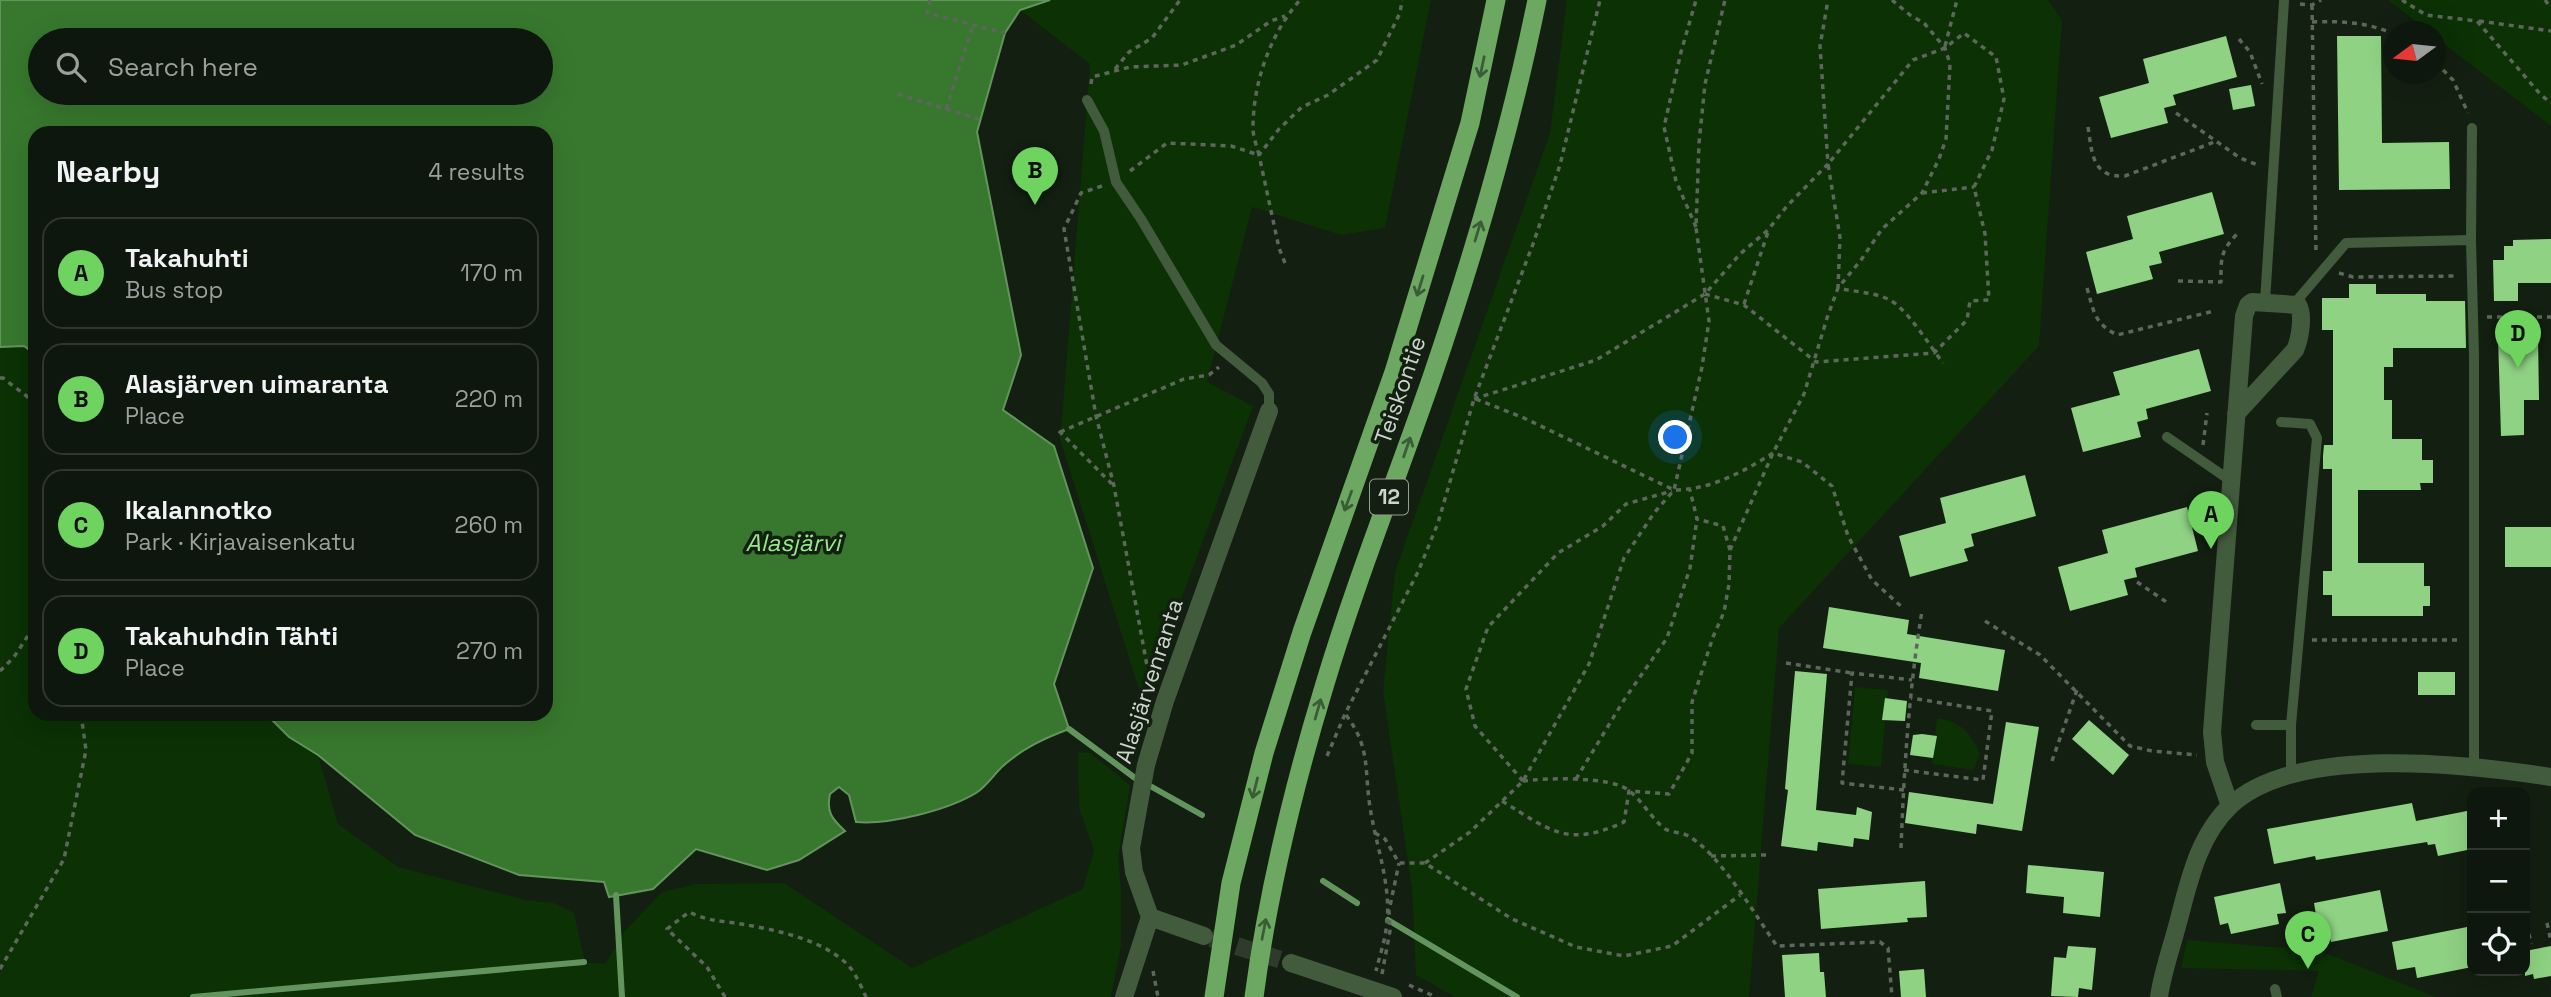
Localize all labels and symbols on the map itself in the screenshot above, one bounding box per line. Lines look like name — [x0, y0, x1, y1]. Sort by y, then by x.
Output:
north arrow — [2383, 21, 2446, 84]
one-way arrow — [1474, 55, 1488, 78]
pin: B — [1012, 147, 1058, 205]
one-way arrow — [1472, 220, 1485, 242]
one-way arrow — [1413, 274, 1426, 296]
pin: D — [2495, 310, 2541, 368]
street label: Teiskontie — [1368, 332, 1432, 448]
your location — [1658, 420, 1692, 454]
one-way arrow — [1401, 436, 1414, 458]
road number: 12 — [1370, 480, 1408, 514]
one-way arrow — [1341, 490, 1353, 512]
pin: A — [2188, 491, 2234, 549]
water label: Alasjärvi — [746, 527, 844, 558]
street label: Alasjärvenranta — [1108, 595, 1190, 767]
one-way arrow — [1312, 698, 1325, 720]
one-way arrow — [1248, 776, 1261, 798]
pin: C — [2285, 911, 2331, 969]
one-way arrow — [1257, 918, 1271, 941]

